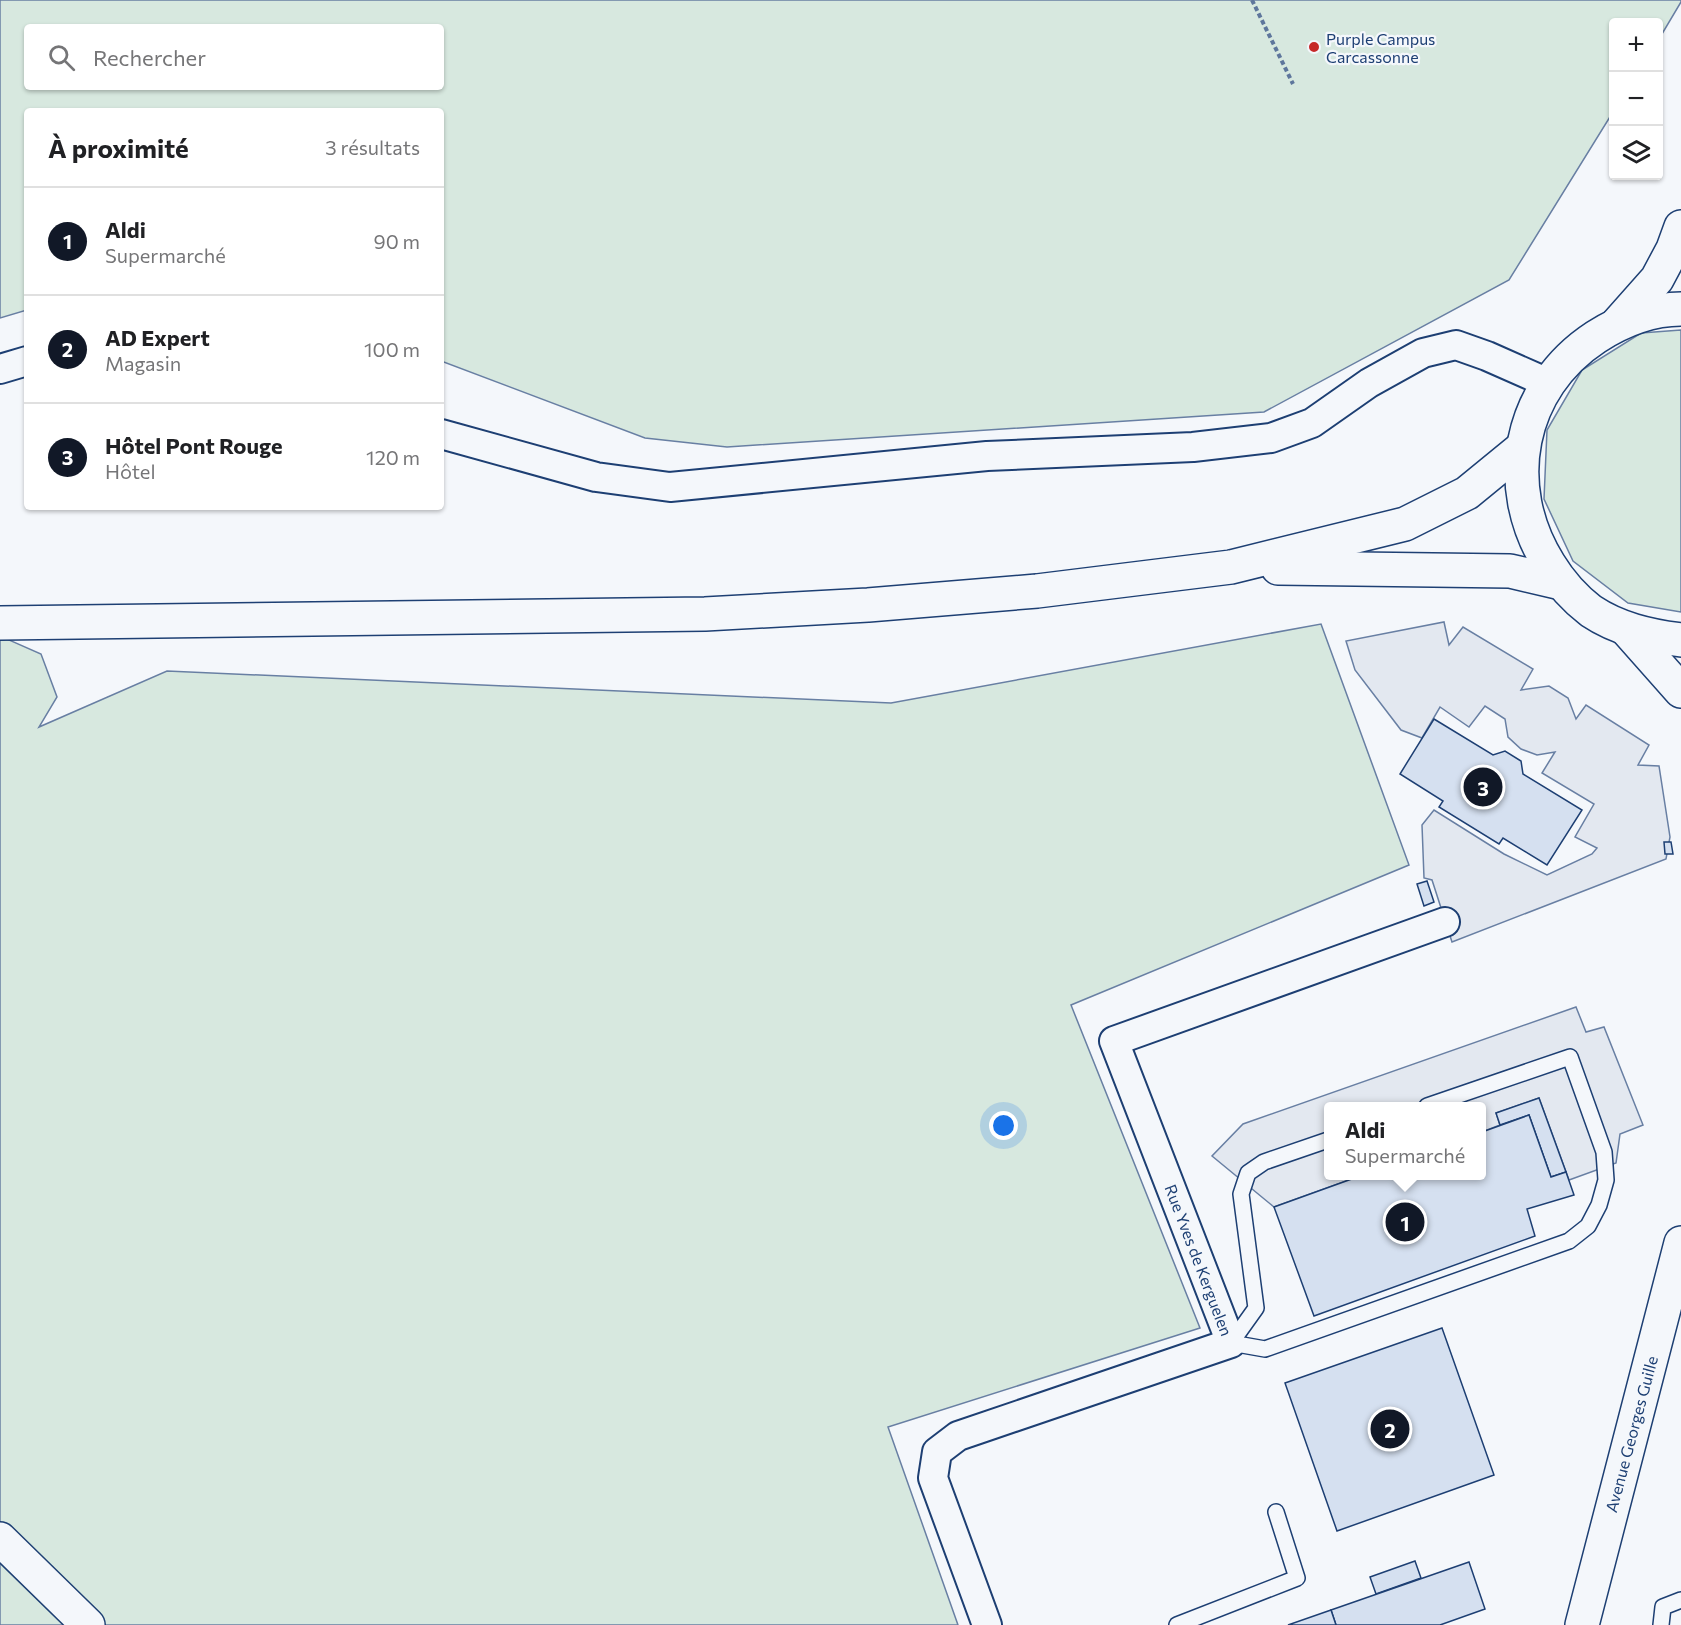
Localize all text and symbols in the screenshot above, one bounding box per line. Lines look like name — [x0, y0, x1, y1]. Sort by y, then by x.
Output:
map controls — [1609, 18, 1663, 180]
button: + — [1609, 18, 1663, 72]
search box — [24, 24, 444, 90]
place label: Purple Campus Carcassonne — [1326, 29, 1435, 66]
marker: Purple Campus Carcassonne — [1307, 40, 1321, 54]
icon: search — [45, 41, 78, 74]
text: Rechercher — [93, 44, 206, 71]
button: − — [1609, 72, 1663, 126]
button: layers — [1609, 126, 1663, 180]
text: À proximité — [48, 132, 189, 163]
text: 3 résultats — [325, 135, 420, 159]
text: Aldi — [105, 216, 146, 243]
text: 1 — [63, 229, 72, 253]
text: 90 m — [374, 229, 420, 253]
text: Supermarché — [105, 243, 226, 267]
text: AD Expert — [105, 324, 210, 351]
text: 2 — [62, 337, 73, 361]
text: 100 m — [364, 337, 420, 361]
text: Magasin — [105, 351, 181, 375]
text: Hôtel Pont Rouge — [105, 432, 282, 459]
text: 3 — [62, 445, 73, 469]
text: 120 m — [366, 445, 420, 469]
text: Hôtel — [105, 459, 155, 483]
pin: 3 — [1464, 764, 1502, 810]
popup — [1324, 1102, 1486, 1180]
your location — [989, 1111, 1018, 1140]
text: Aldi — [1345, 1116, 1385, 1143]
text: Supermarché — [1345, 1143, 1465, 1167]
street label: Rue Yves de Kerguelen — [1161, 1182, 1237, 1338]
pin: 1 — [1386, 1200, 1424, 1244]
street label: Avenue Georges Guille — [1601, 1354, 1661, 1514]
pin: 2 — [1370, 1406, 1410, 1452]

